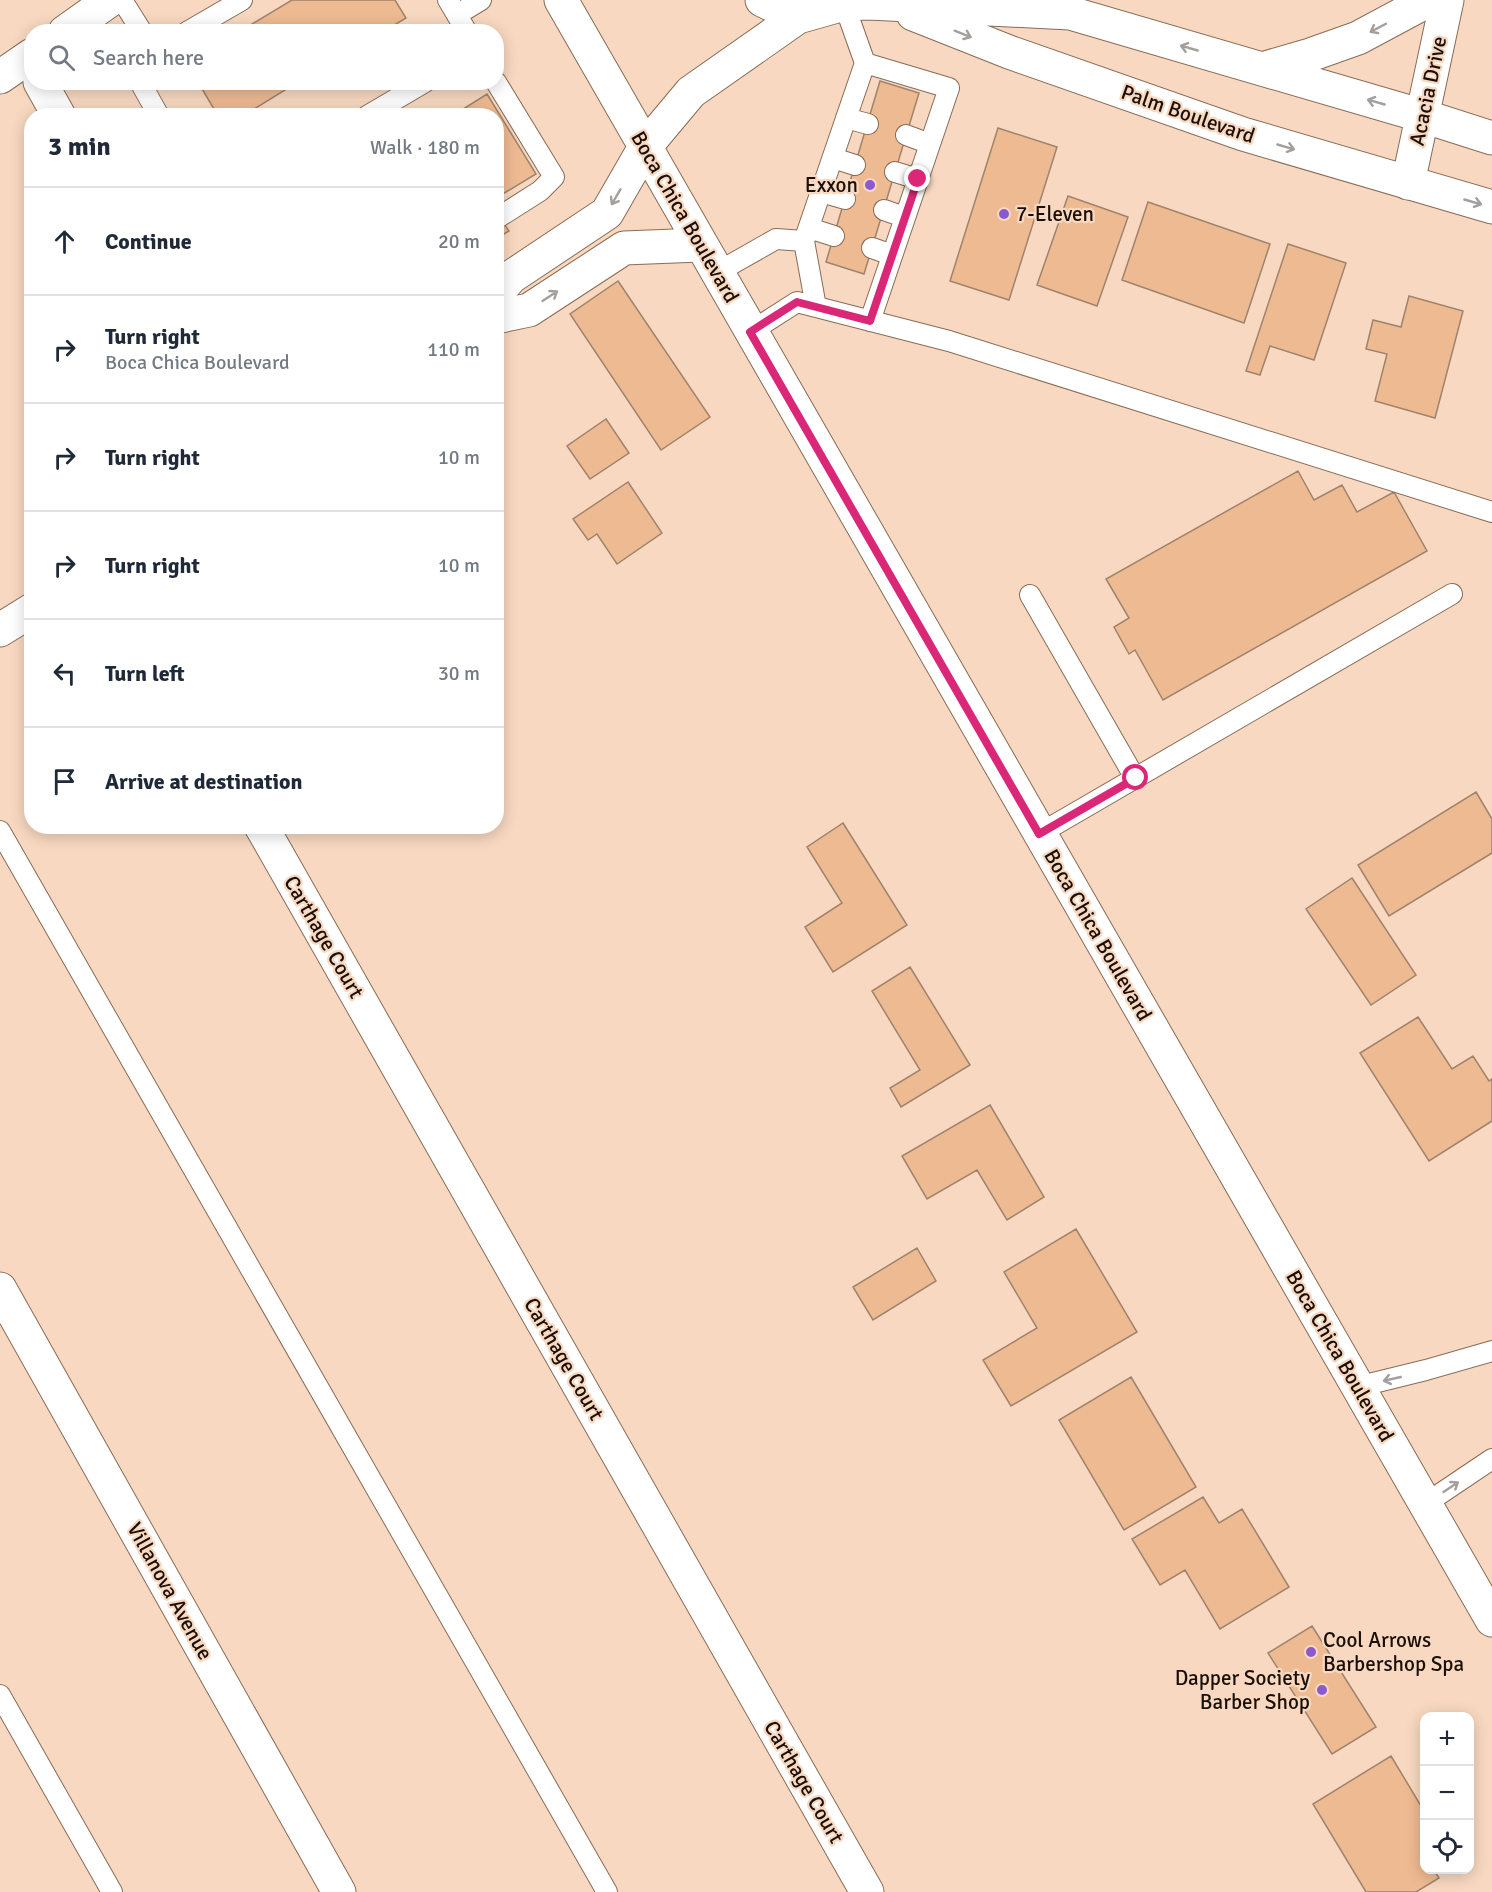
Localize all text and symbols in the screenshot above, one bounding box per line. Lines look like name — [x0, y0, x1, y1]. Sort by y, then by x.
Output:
one-way arrow — [1369, 23, 1387, 34]
search box — [24, 24, 504, 90]
one-way arrow — [953, 29, 972, 40]
street label: Acacia Drive — [1404, 34, 1452, 148]
icon: search — [45, 41, 78, 74]
one-way arrow — [1180, 41, 1199, 53]
text: Search here — [93, 44, 204, 71]
street label: Palm Boulevard — [1118, 79, 1258, 149]
one-way arrow — [1367, 96, 1386, 107]
street label: Boca Chica Boulevard — [625, 127, 745, 307]
text: 3 min — [48, 131, 111, 163]
text: Walk · 180 m — [370, 135, 480, 160]
one-way arrow — [1276, 142, 1295, 153]
route end — [904, 165, 930, 191]
place label: Exxon — [805, 172, 858, 198]
marker: Exxon — [863, 178, 877, 192]
one-way arrow — [609, 189, 621, 206]
one-way arrow — [1463, 197, 1482, 208]
place label: 7-Eleven — [1016, 201, 1094, 227]
marker: 7-Eleven — [997, 207, 1011, 221]
icon: ahead — [48, 225, 81, 258]
text: Continue — [105, 228, 192, 255]
text: 20 m — [438, 229, 480, 254]
one-way arrow — [541, 290, 558, 302]
text: Turn right — [105, 323, 200, 350]
icon: right — [48, 333, 81, 366]
text: 110 m — [427, 337, 480, 362]
text: Boca Chica Boulevard — [105, 350, 290, 375]
icon: right — [48, 441, 81, 474]
text: Turn right — [105, 444, 200, 471]
text: 10 m — [438, 445, 480, 470]
icon: right — [48, 549, 81, 582]
text: Turn right — [105, 552, 200, 579]
text: 10 m — [438, 553, 480, 578]
icon: left — [48, 657, 81, 690]
text: Turn left — [105, 660, 185, 687]
text: 30 m — [438, 661, 480, 686]
route start — [1122, 764, 1148, 790]
icon: arrive — [48, 765, 81, 798]
text: Arrive at destination — [105, 768, 302, 795]
street label: Boca Chica Boulevard — [1038, 845, 1158, 1025]
street label: Carthage Court — [278, 871, 370, 1003]
street label: Boca Chica Boulevard — [1280, 1266, 1400, 1446]
street label: Carthage Court — [518, 1293, 610, 1425]
one-way arrow — [1383, 1373, 1402, 1385]
one-way arrow — [1442, 1481, 1458, 1493]
street label: Villanova Avenue — [121, 1518, 219, 1664]
place label: Cool Arrows Barbershop Spa — [1323, 1627, 1464, 1677]
marker: Cool Arrows Barbershop Spa — [1304, 1645, 1318, 1659]
place label: Dapper Society Barber Shop — [1175, 1665, 1310, 1715]
marker: Dapper Society Barber Shop — [1315, 1683, 1329, 1697]
map controls — [1420, 1712, 1474, 1874]
button: + — [1420, 1712, 1474, 1766]
street label: Carthage Court — [758, 1716, 850, 1848]
button: − — [1420, 1766, 1474, 1820]
button: locate — [1420, 1820, 1474, 1874]

